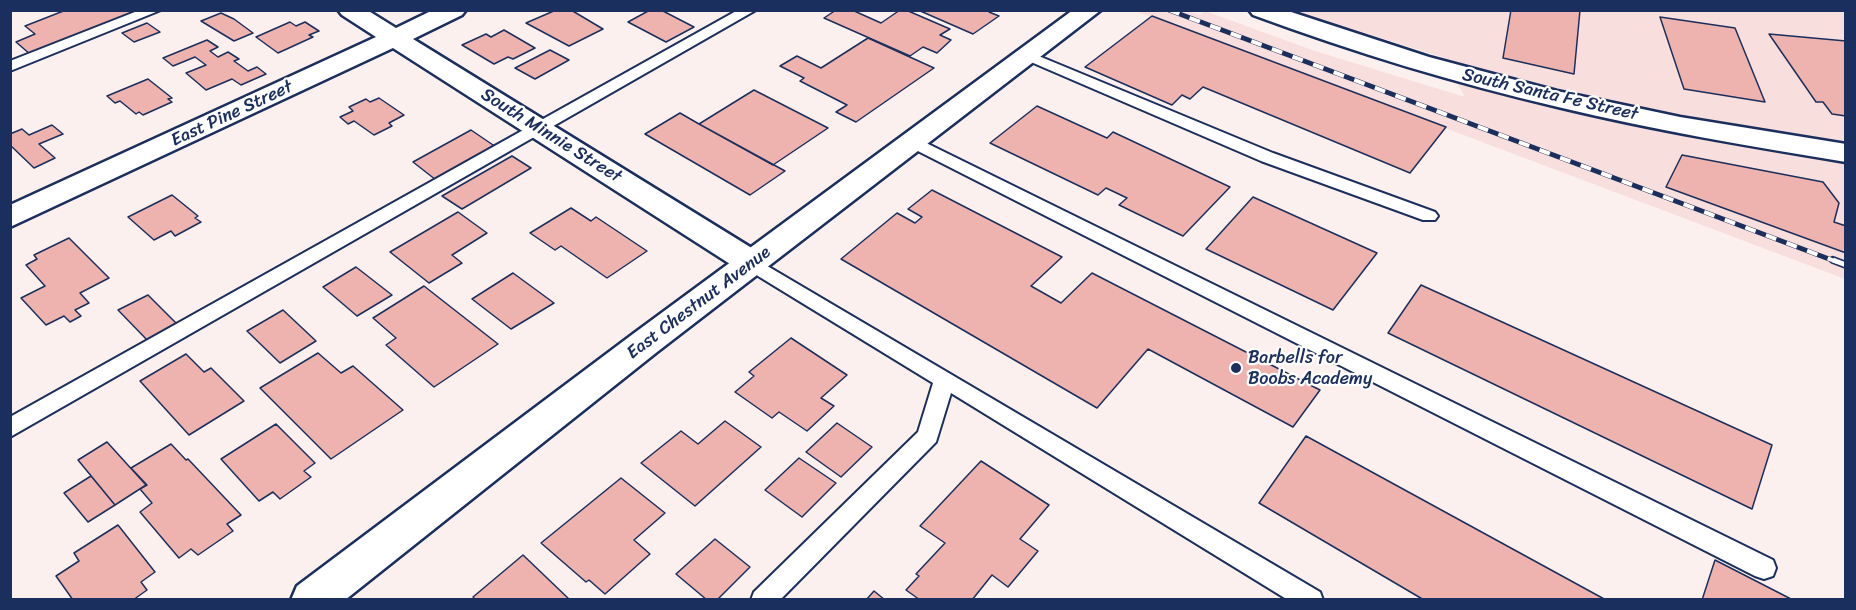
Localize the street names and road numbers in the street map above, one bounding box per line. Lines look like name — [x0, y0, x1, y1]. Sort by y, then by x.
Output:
street label: South Santa Fe Street — [1460, 64, 1640, 126]
street label: East Pine Street — [168, 76, 296, 152]
street label: South Minnie Street — [477, 84, 625, 188]
street label: East Chestnut Avenue — [623, 242, 775, 364]

